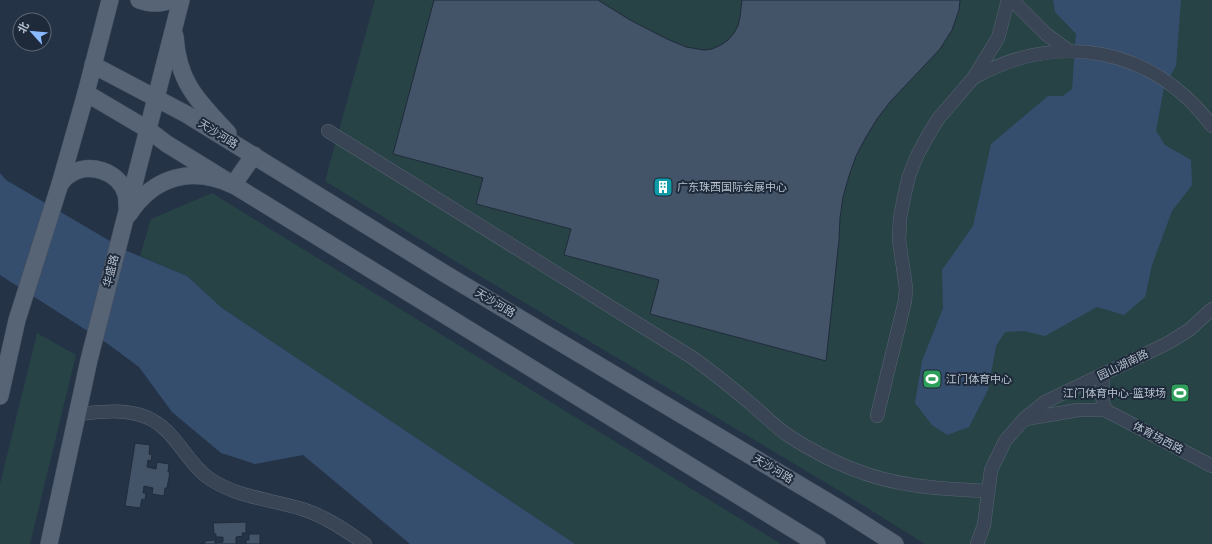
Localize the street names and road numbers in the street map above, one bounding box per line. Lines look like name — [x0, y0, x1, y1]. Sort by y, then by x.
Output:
street label: 天沙河路 — [196, 117, 240, 151]
street label: 华盛路 — [101, 253, 121, 289]
street label: 天沙河路 — [473, 286, 517, 320]
street label: 园山湖南路 — [1095, 347, 1151, 383]
street label: 体育场西路 — [1131, 419, 1185, 457]
street label: 天沙河路 — [751, 452, 795, 486]

